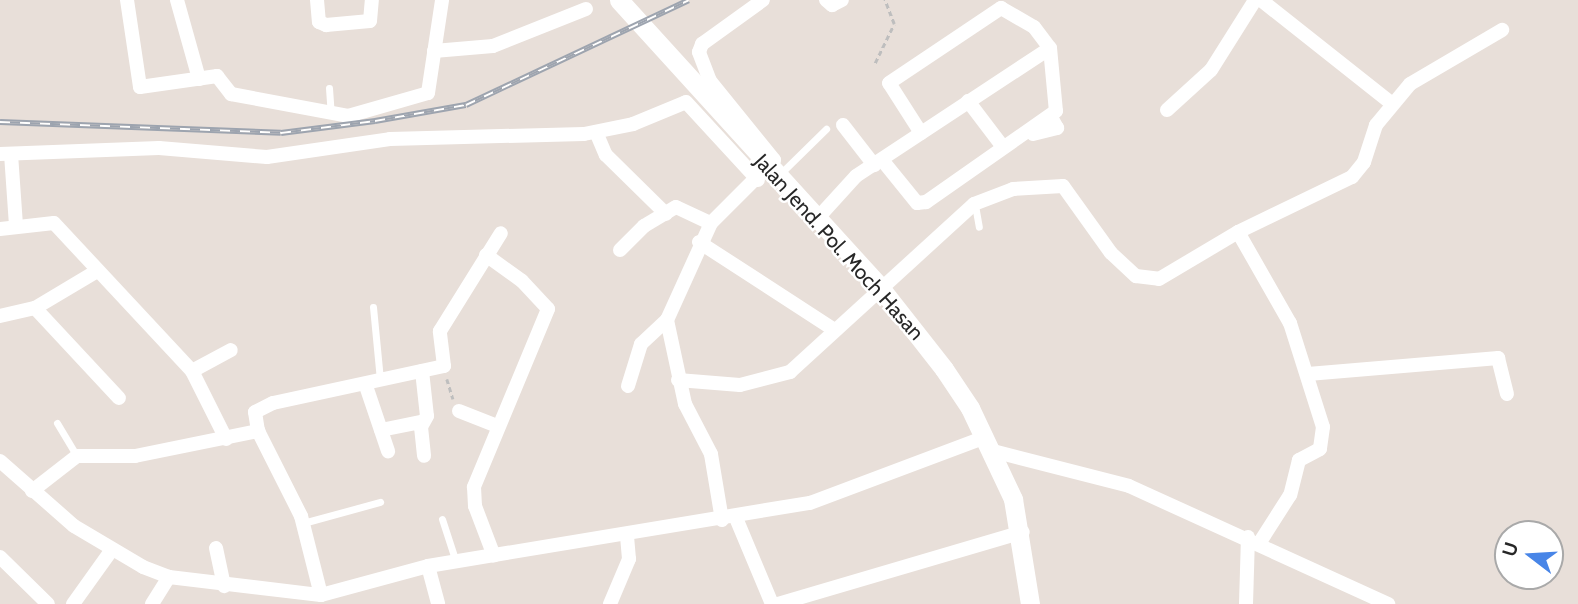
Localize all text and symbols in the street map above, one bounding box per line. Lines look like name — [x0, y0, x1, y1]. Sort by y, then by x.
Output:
street label: Jalan Jend. Pol. Moch Hasan — [749, 149, 929, 345]
north arrow — [1494, 520, 1564, 590]
text: U — [1497, 539, 1523, 559]

